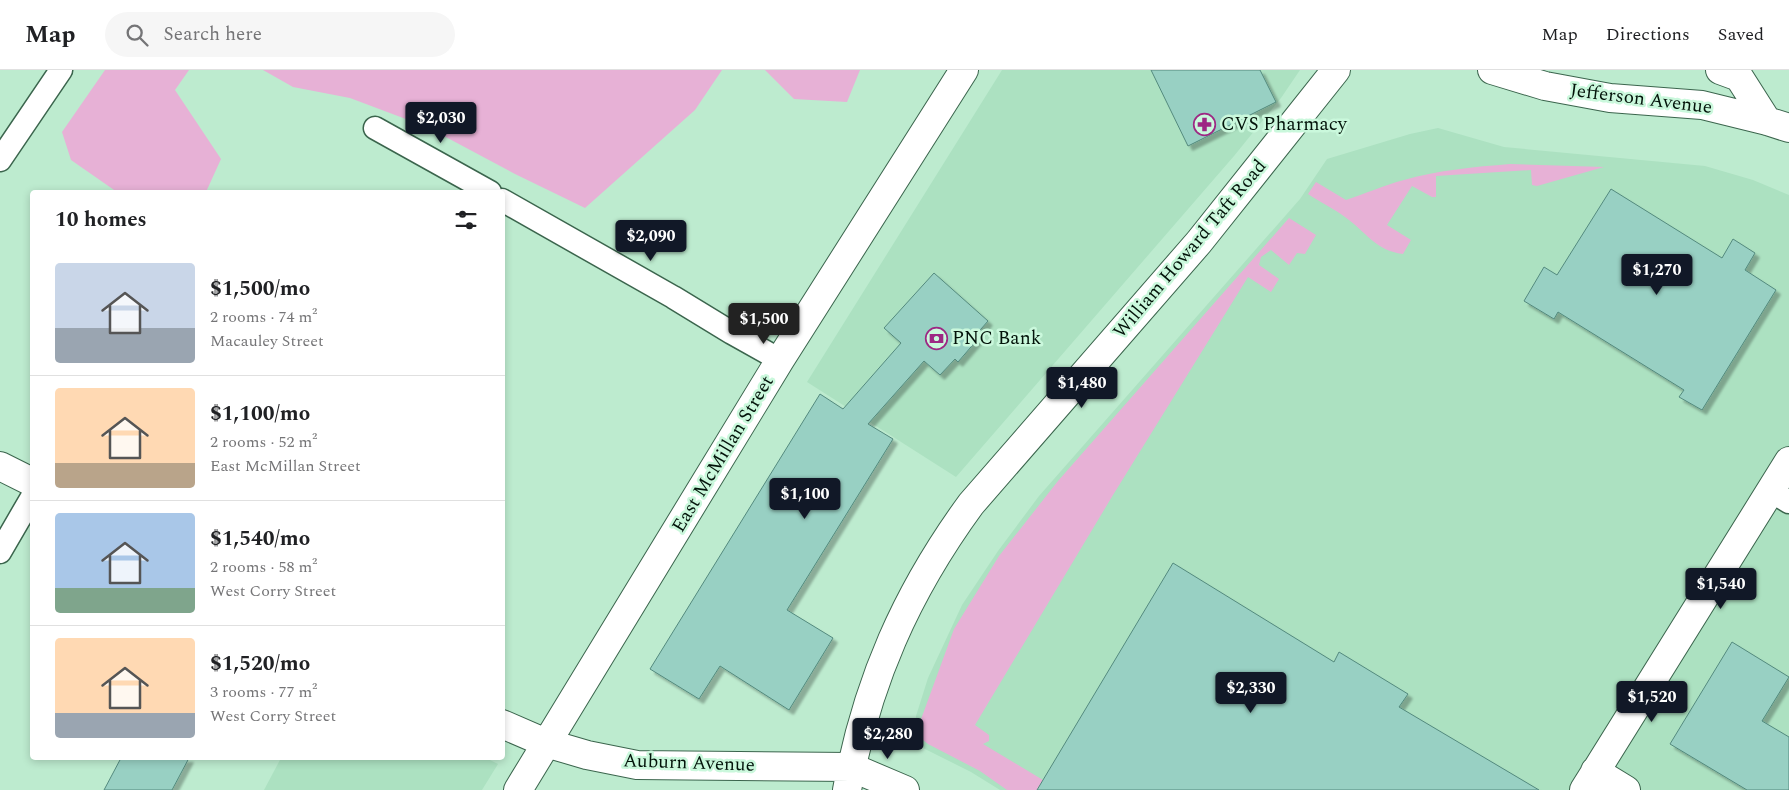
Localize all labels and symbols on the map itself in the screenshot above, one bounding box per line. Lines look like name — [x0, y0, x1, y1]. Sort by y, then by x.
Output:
street label: Jefferson Avenue — [1568, 76, 1714, 122]
pin: $2,030 — [400, 102, 482, 144]
place label: CVS Pharmacy — [1221, 110, 1348, 139]
pharmacy icon: CVS Pharmacy — [1193, 112, 1217, 136]
street label: William Howard Taft Road — [1106, 153, 1274, 345]
pin: $2,090 — [610, 220, 692, 262]
pin: $1,270 — [1616, 254, 1698, 296]
pin: $1,500 — [723, 302, 805, 345]
place label: PNC Bank — [952, 324, 1042, 353]
bank icon: PNC Bank — [924, 326, 948, 350]
pin: $1,480 — [1041, 366, 1123, 409]
street label: East McMillan Street — [665, 370, 782, 538]
pin: $1,100 — [764, 478, 846, 520]
pin: $1,540 — [1680, 568, 1762, 610]
pin: $2,330 — [1210, 672, 1292, 714]
pin: $1,520 — [1611, 680, 1693, 723]
pin: $2,280 — [847, 718, 929, 760]
street label: Auburn Avenue — [623, 746, 755, 780]

